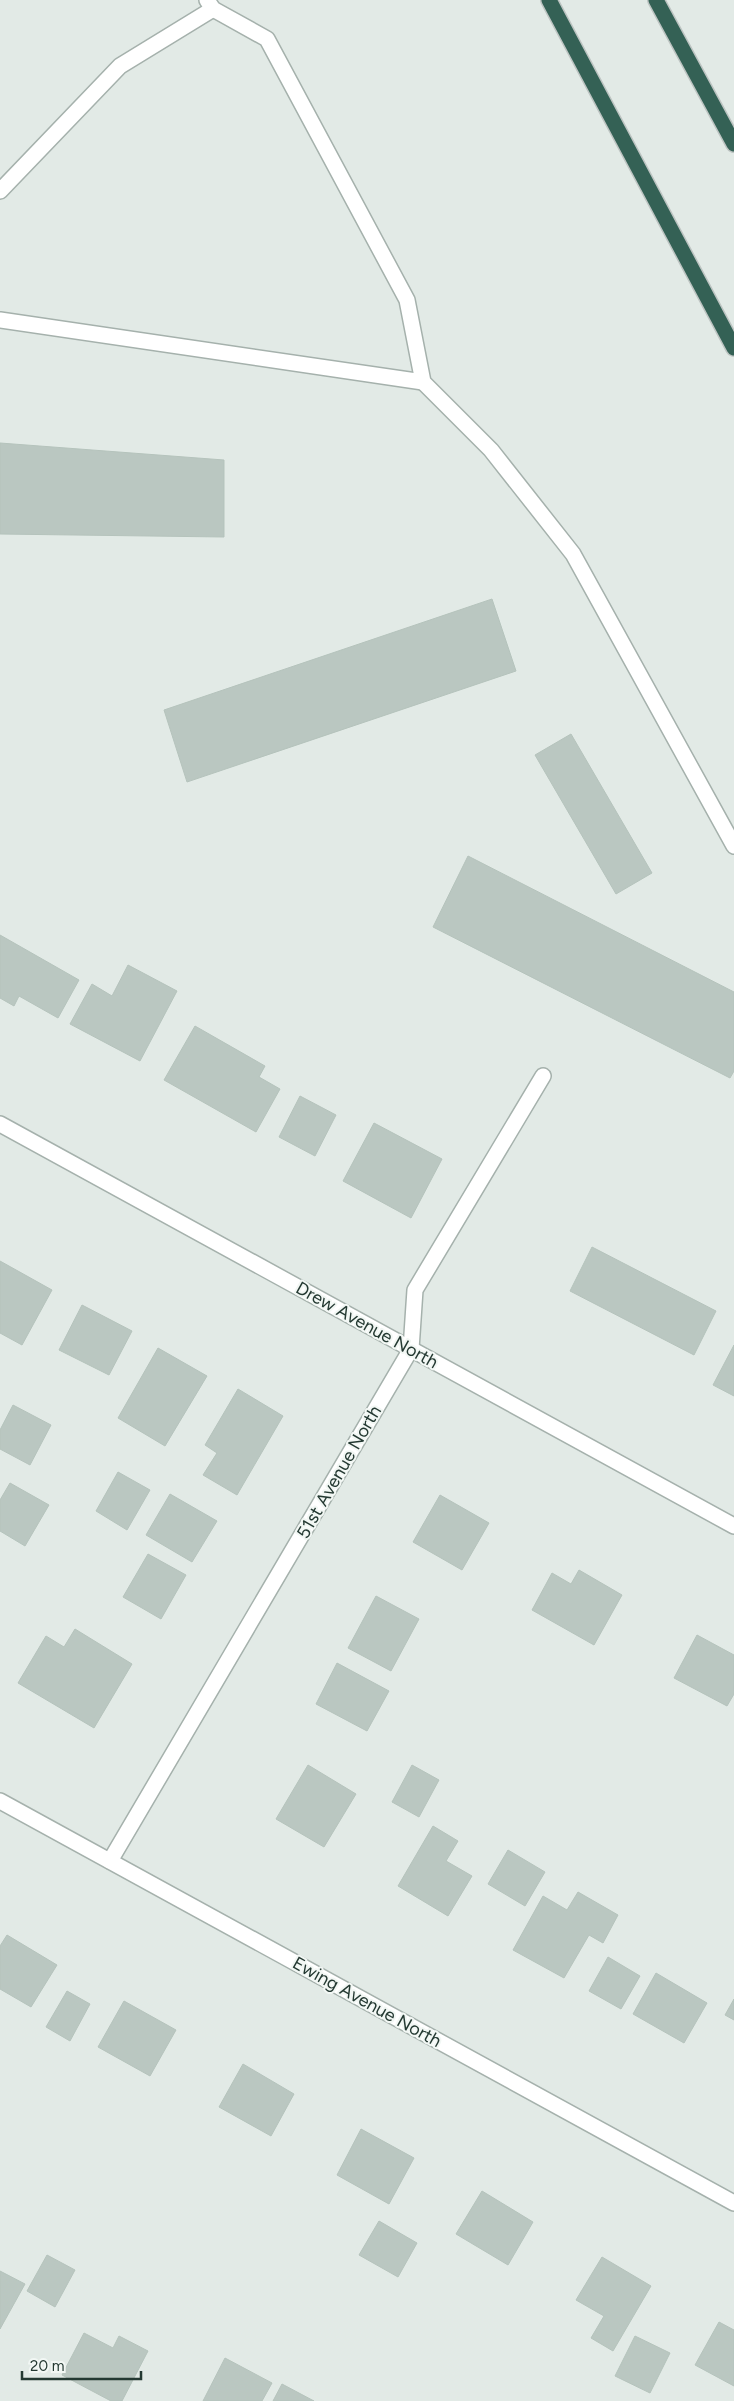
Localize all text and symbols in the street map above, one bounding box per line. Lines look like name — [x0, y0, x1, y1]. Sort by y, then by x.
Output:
street label: Drew Avenue North — [292, 1277, 442, 1373]
street label: 51st Avenue North — [292, 1402, 386, 1542]
street label: Ewing Avenue North — [289, 1952, 445, 2052]
scale bar — [22, 2348, 141, 2380]
text: 20 m — [30, 2357, 64, 2375]

